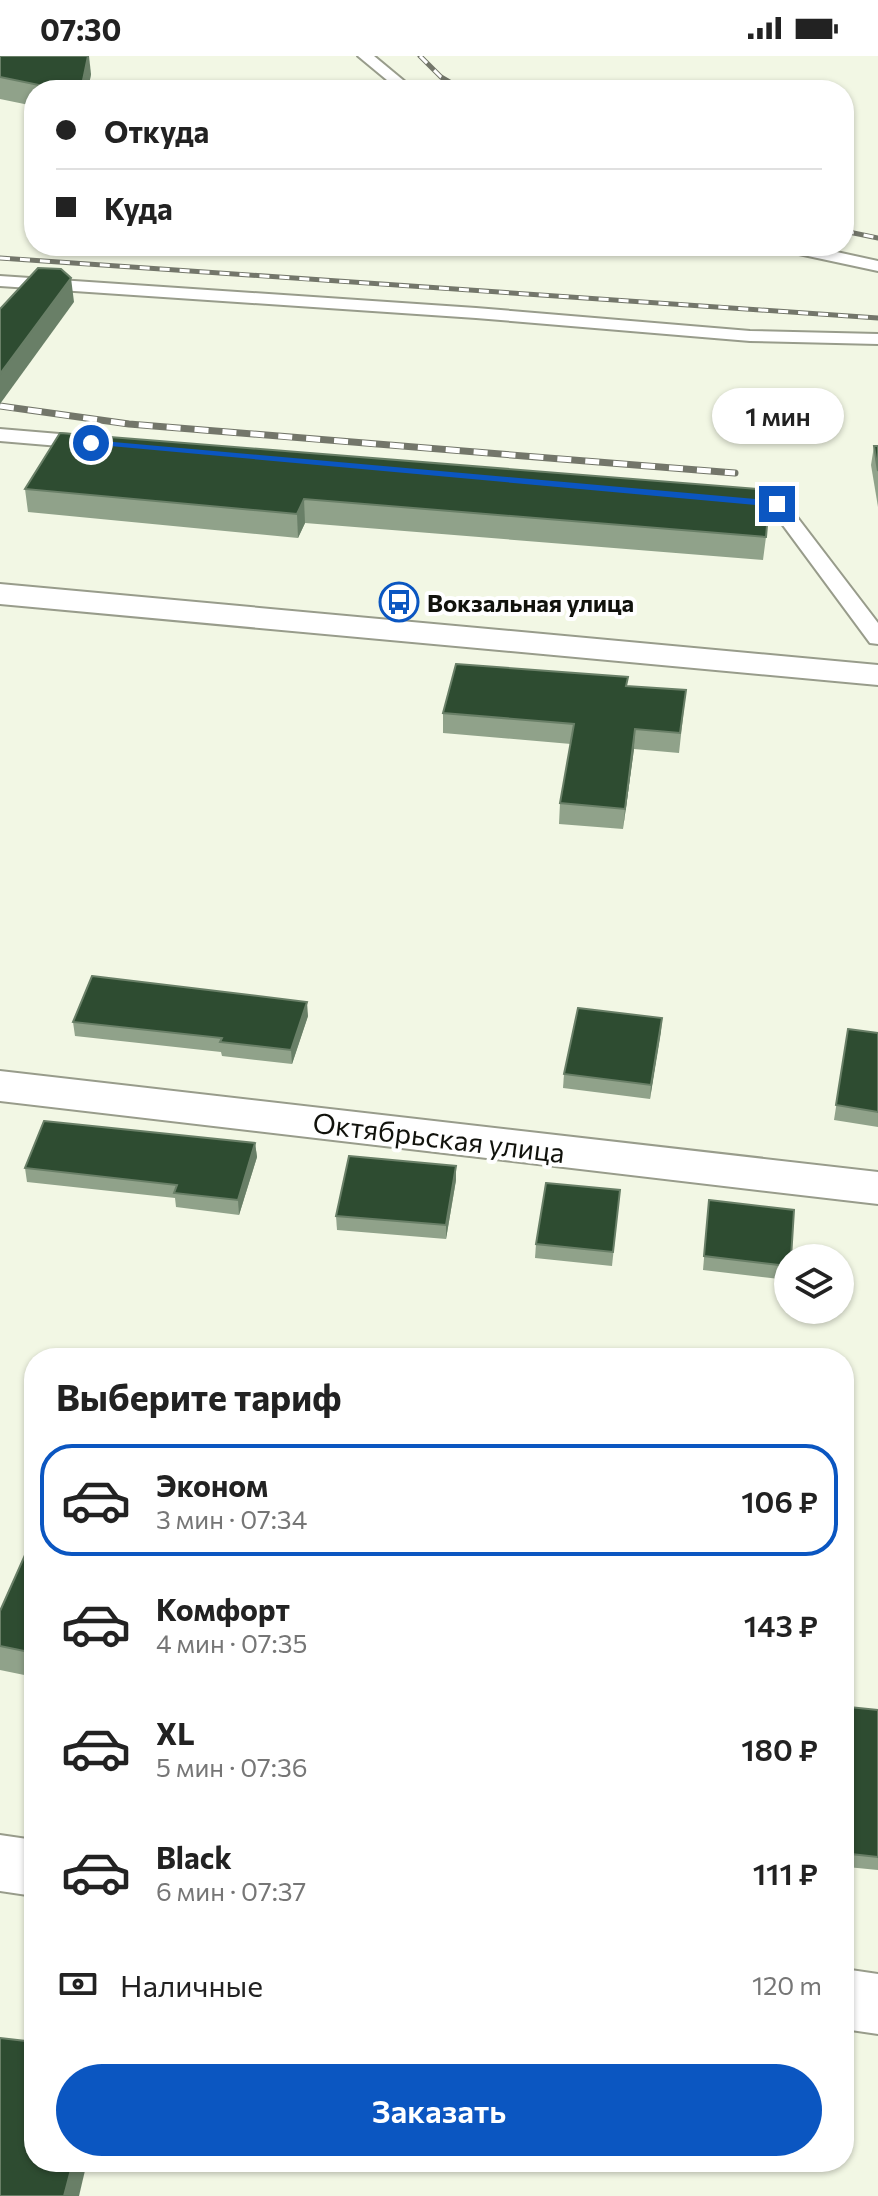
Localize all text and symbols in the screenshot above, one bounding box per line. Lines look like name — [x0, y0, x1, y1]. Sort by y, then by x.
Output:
text: 07:30 — [40, 10, 122, 47]
text: Откуда — [104, 112, 209, 149]
text: Куда — [104, 189, 173, 226]
callout: 1 мин — [711, 388, 843, 444]
text: 1 мин — [745, 400, 811, 431]
route start — [73, 425, 109, 461]
route end — [759, 486, 795, 522]
bus stop icon: Вокзальная улица — [378, 581, 420, 623]
place label: Вокзальная улица — [427, 588, 634, 617]
street label: Октябрьская улица — [311, 1105, 567, 1169]
map controls — [774, 1244, 854, 1324]
button: layers — [774, 1244, 854, 1324]
text: Выберите тариф — [56, 1374, 341, 1418]
icon: car — [60, 1464, 132, 1536]
text: Эконом — [156, 1466, 268, 1503]
text: 106 ₽ — [741, 1482, 818, 1519]
text: 3 мин · 07:34 — [156, 1503, 307, 1534]
icon: car — [60, 1588, 132, 1660]
text: Комфорт — [156, 1590, 290, 1627]
text: 143 ₽ — [744, 1606, 818, 1643]
text: 4 мин · 07:35 — [156, 1627, 307, 1658]
icon: car — [60, 1712, 132, 1784]
text: XL — [156, 1714, 195, 1751]
text: 180 ₽ — [741, 1730, 818, 1767]
text: 5 мин · 07:36 — [156, 1751, 308, 1782]
icon: car — [60, 1836, 132, 1908]
text: Black — [156, 1838, 232, 1875]
text: 111 ₽ — [753, 1854, 818, 1891]
text: 6 мин · 07:37 — [156, 1875, 306, 1906]
icon: cash — [56, 1962, 100, 2006]
text: Наличные — [120, 1966, 263, 2003]
text: 120 m — [752, 1969, 822, 2000]
button: Заказать — [56, 2064, 822, 2156]

